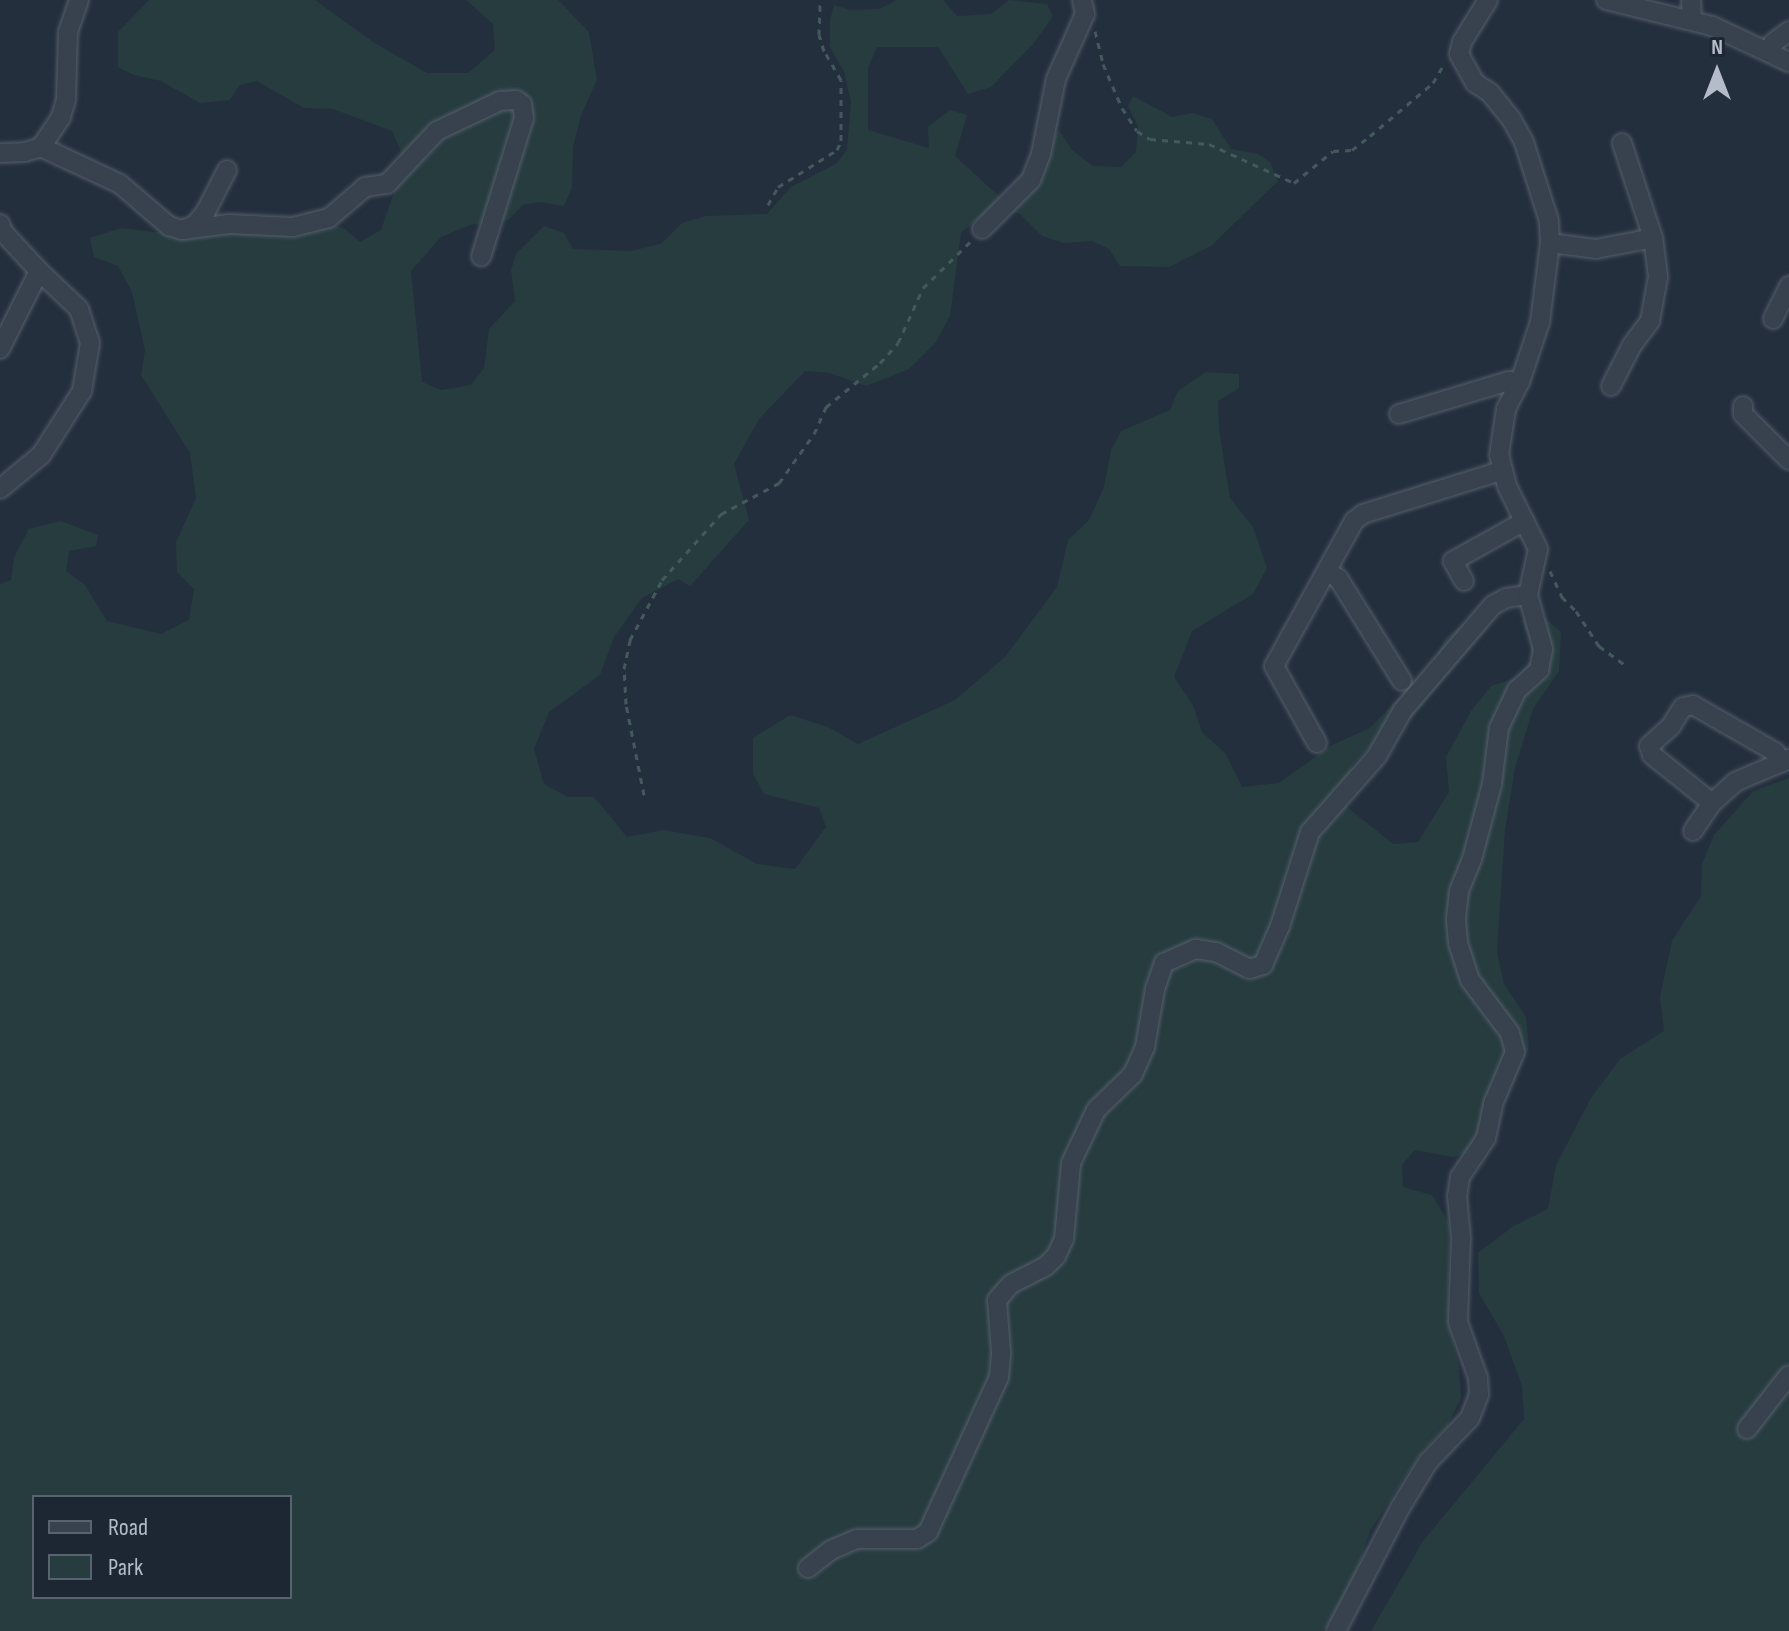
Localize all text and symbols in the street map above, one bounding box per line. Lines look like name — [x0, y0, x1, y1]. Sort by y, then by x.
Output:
north arrow — [1677, 32, 1757, 112]
text: N — [1711, 34, 1723, 61]
legend — [32, 1495, 292, 1599]
text: Road — [108, 1513, 148, 1542]
text: Park — [108, 1553, 143, 1582]

